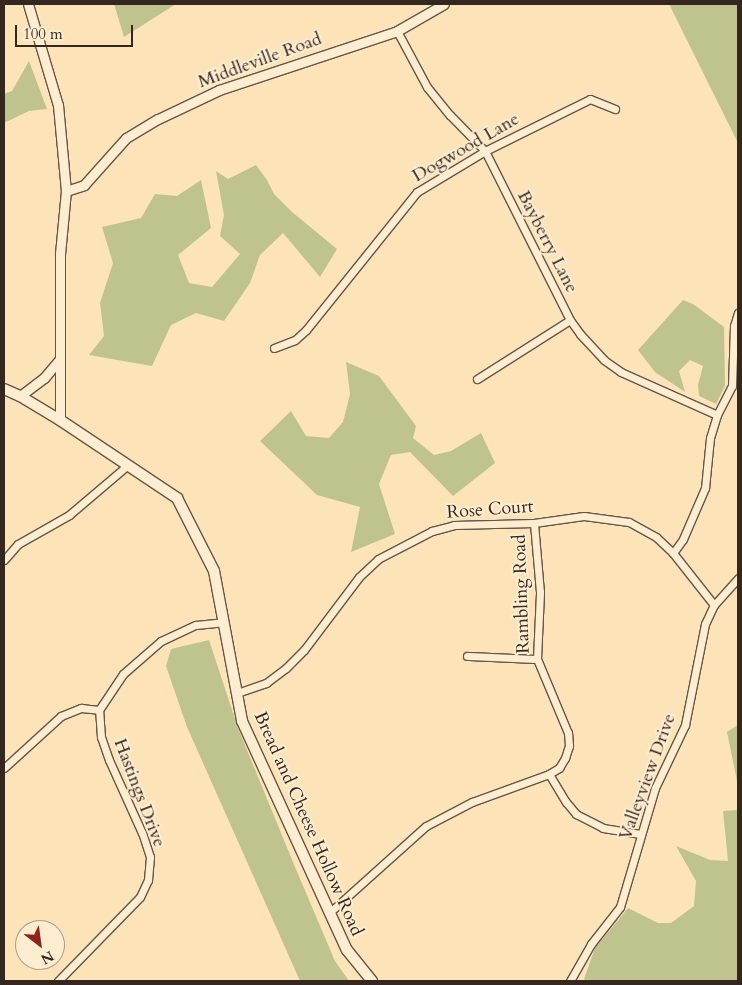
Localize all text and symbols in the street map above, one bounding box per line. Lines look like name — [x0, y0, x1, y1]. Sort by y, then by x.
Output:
scale bar — [18, 15, 135, 47]
text: 100 m — [23, 24, 63, 44]
street label: Middleville Road — [195, 29, 325, 93]
street label: Dogwood Lane — [409, 109, 523, 187]
street label: Bayberry Lane — [512, 187, 582, 297]
street label: Rose Court — [446, 496, 534, 524]
street label: Rambling Road — [509, 534, 535, 654]
street label: Bread and Cheese Hollow Road — [249, 709, 367, 939]
street label: Valleyview Drive — [615, 711, 681, 843]
street label: Hastings Drive — [108, 736, 170, 850]
north arrow — [15, 920, 65, 970]
text: N — [37, 946, 57, 969]

